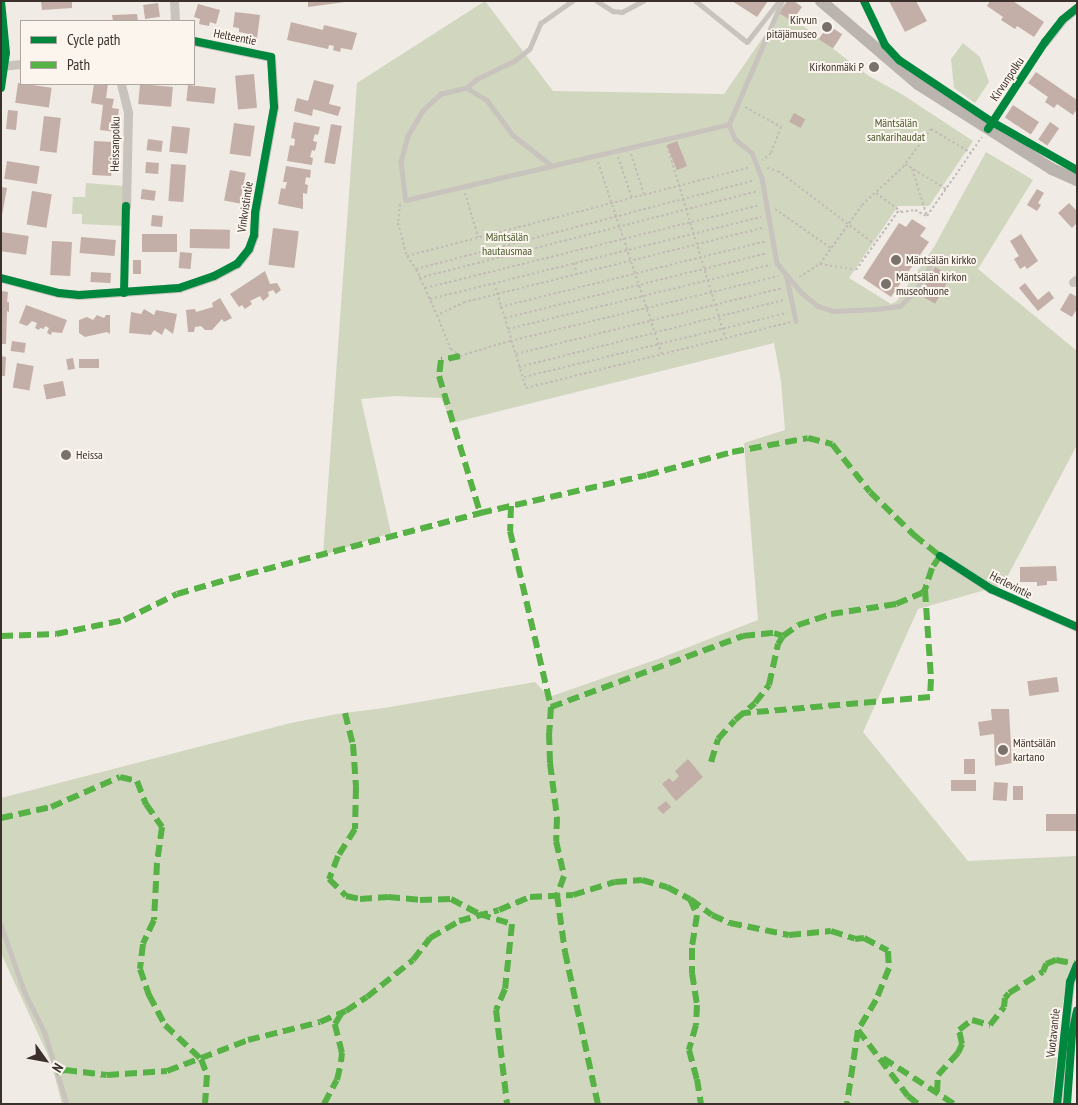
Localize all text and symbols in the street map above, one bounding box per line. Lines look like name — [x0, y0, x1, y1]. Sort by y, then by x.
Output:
place label: Kirvun pitäjämuseo — [767, 13, 817, 41]
legend — [20, 20, 195, 85]
marker: Kirvun pitäjämuseo — [821, 21, 833, 33]
street label: Helteentie — [212, 26, 258, 48]
text: Cycle path — [67, 30, 120, 49]
street label: Kirvunpolku — [987, 54, 1027, 104]
text: Path — [67, 55, 90, 74]
place label: Kirkonmäki P — [809, 60, 864, 74]
marker: Kirkonmäki P — [868, 61, 880, 73]
street label: Heissanpolku — [107, 116, 123, 172]
park label: Mäntsälän sankarihaudat — [867, 116, 925, 144]
street label: Vinkvistintie — [234, 181, 256, 233]
park label: Mäntsälän hautausmaa — [482, 230, 532, 258]
place label: Mäntsälän kirkko — [906, 253, 976, 267]
marker: Mäntsälän kirkko — [890, 254, 902, 266]
place label: Mäntsälän kirkon museohuone — [896, 270, 967, 298]
marker: Mäntsälän kirkon museohuone — [880, 278, 892, 290]
place label: Heissa — [76, 448, 103, 462]
marker: Heissa — [60, 449, 72, 461]
street label: Herlevintie — [987, 568, 1035, 602]
place label: Mäntsälän kartano — [1013, 736, 1056, 764]
marker: Mäntsälän kartano — [997, 744, 1009, 756]
street label: Vuotavantie — [1043, 1008, 1063, 1058]
north arrow — [20, 1035, 70, 1085]
text: N — [48, 1060, 67, 1076]

